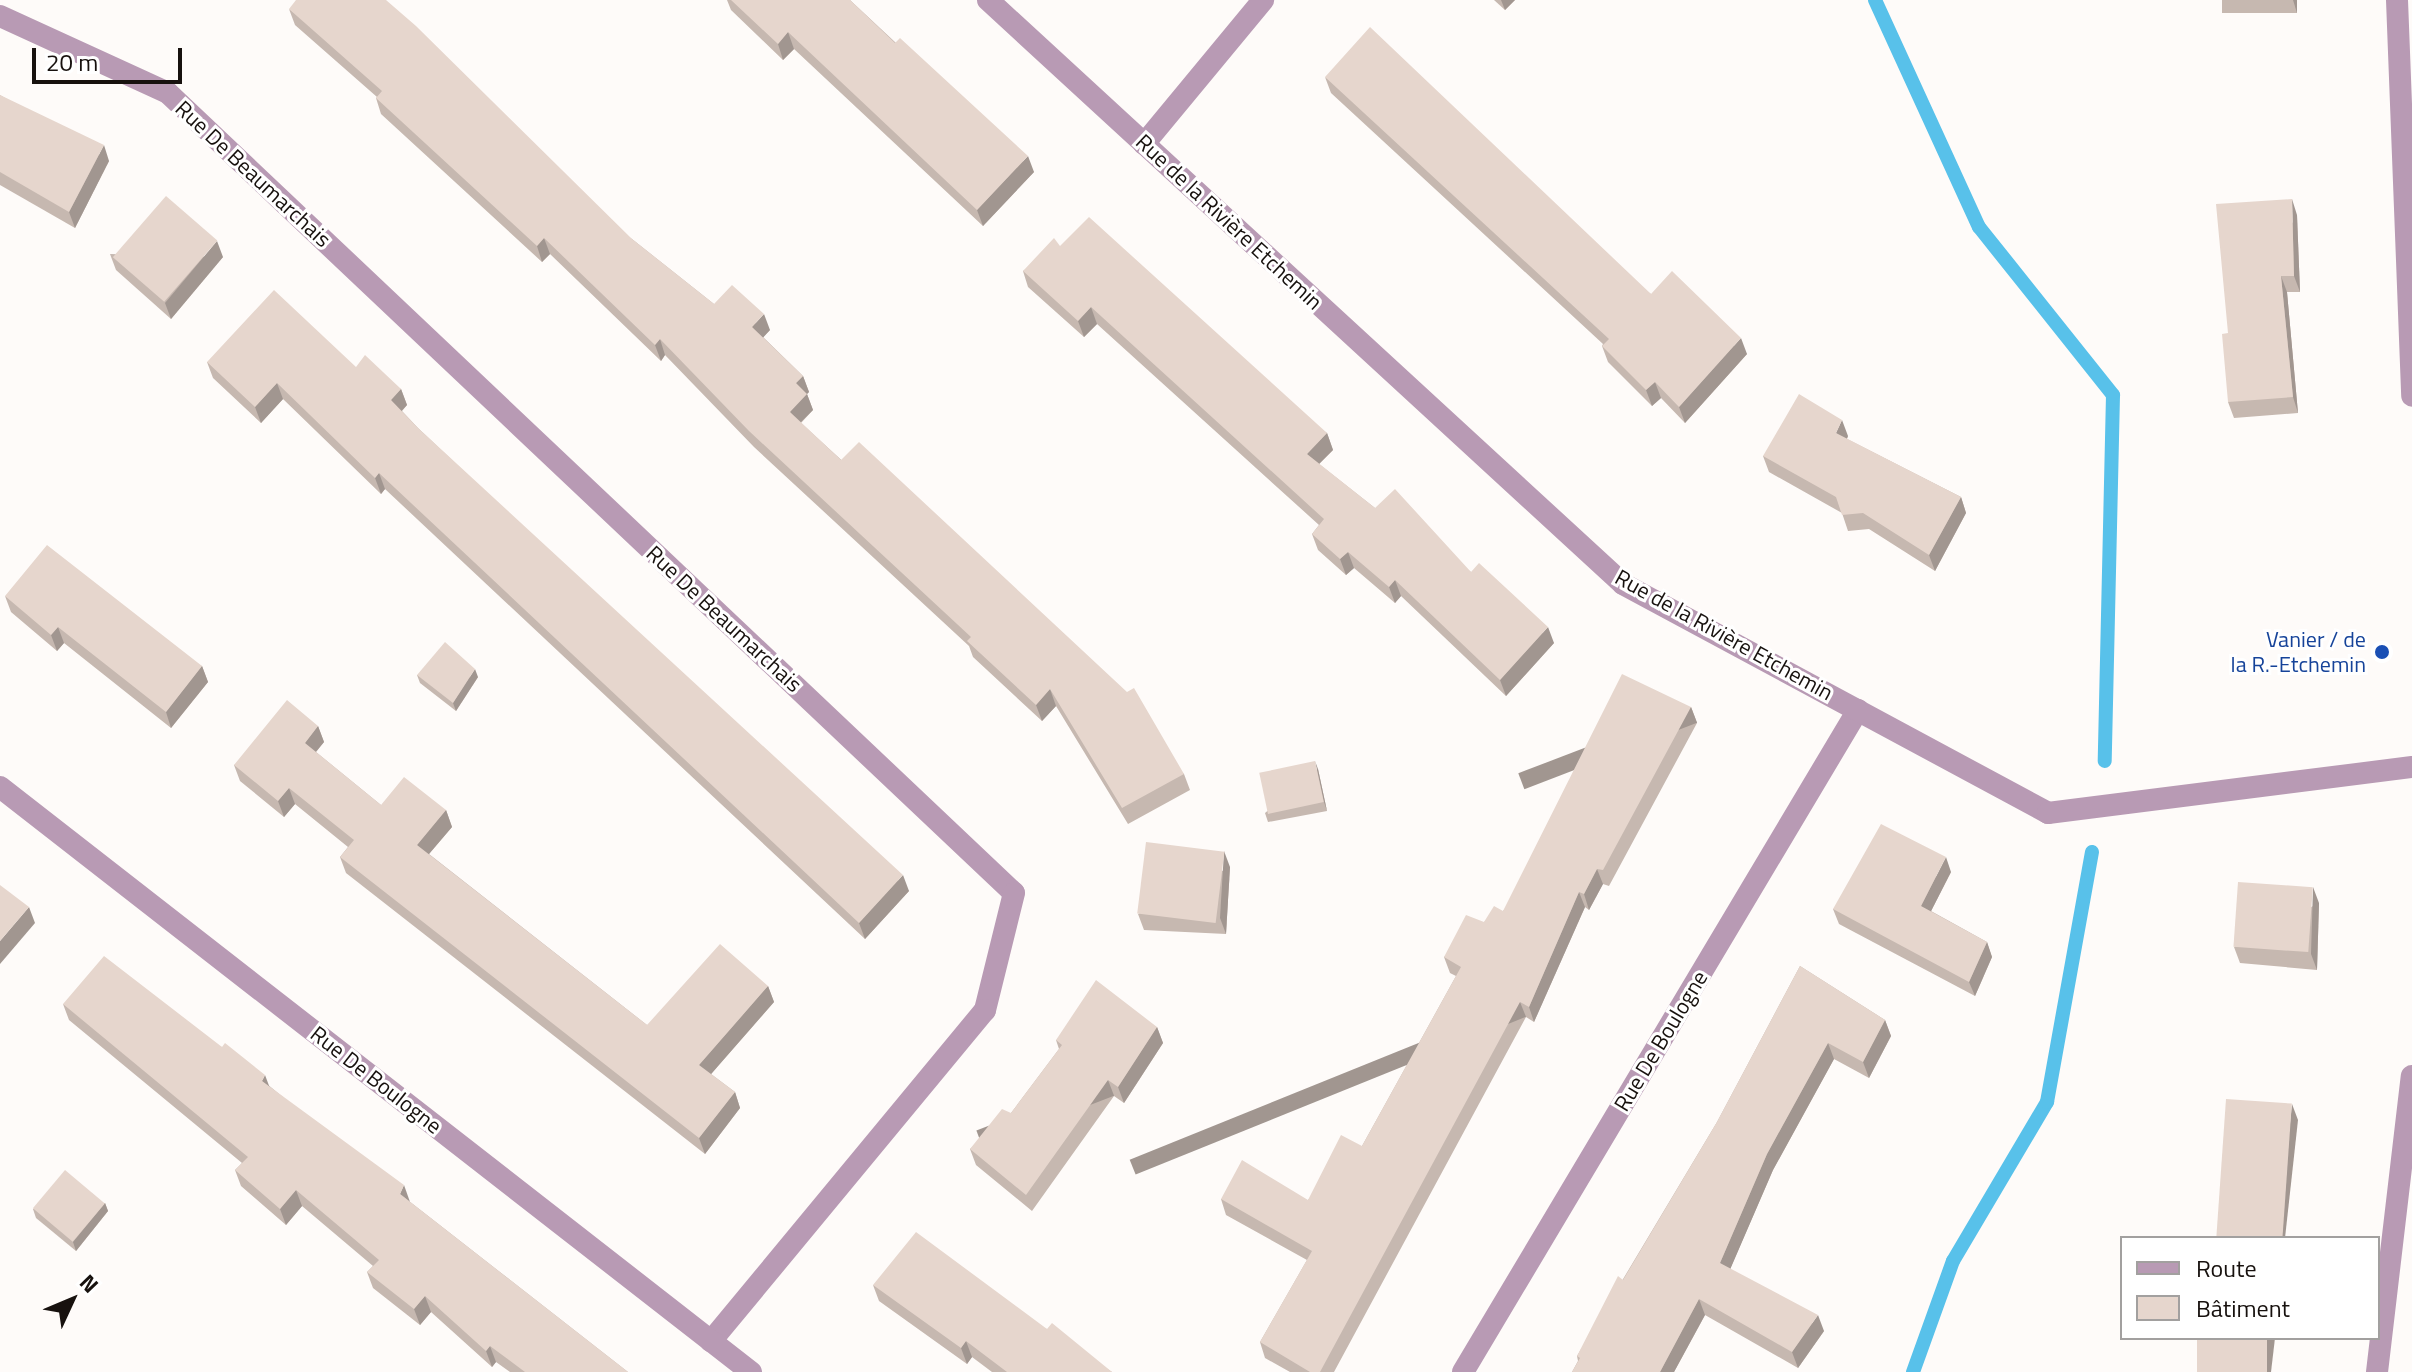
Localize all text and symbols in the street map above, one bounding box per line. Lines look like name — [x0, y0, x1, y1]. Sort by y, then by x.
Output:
scale bar — [36, 32, 186, 82]
text: 20 m — [46, 44, 98, 80]
street label: Rue De Beaumarchais — [170, 95, 336, 253]
street label: Rue de la Rivière Etchemin — [1130, 129, 1328, 315]
street label: Rue De Beaumarchais — [641, 540, 807, 698]
street label: Rue de la Rivière Etchemin — [1610, 564, 1838, 706]
place label: Vanier / de la R.-Etchemin — [2231, 626, 2366, 678]
marker: Vanier / de la R.-Etchemin — [2373, 643, 2391, 661]
street label: Rue De Boulogne — [1609, 966, 1713, 1116]
street label: Rue De Boulogne — [305, 1021, 447, 1139]
legend — [2120, 1236, 2380, 1340]
text: Route — [2196, 1250, 2257, 1286]
north arrow — [32, 1260, 112, 1340]
text: N — [72, 1266, 107, 1301]
text: Bâtiment — [2196, 1290, 2290, 1326]

